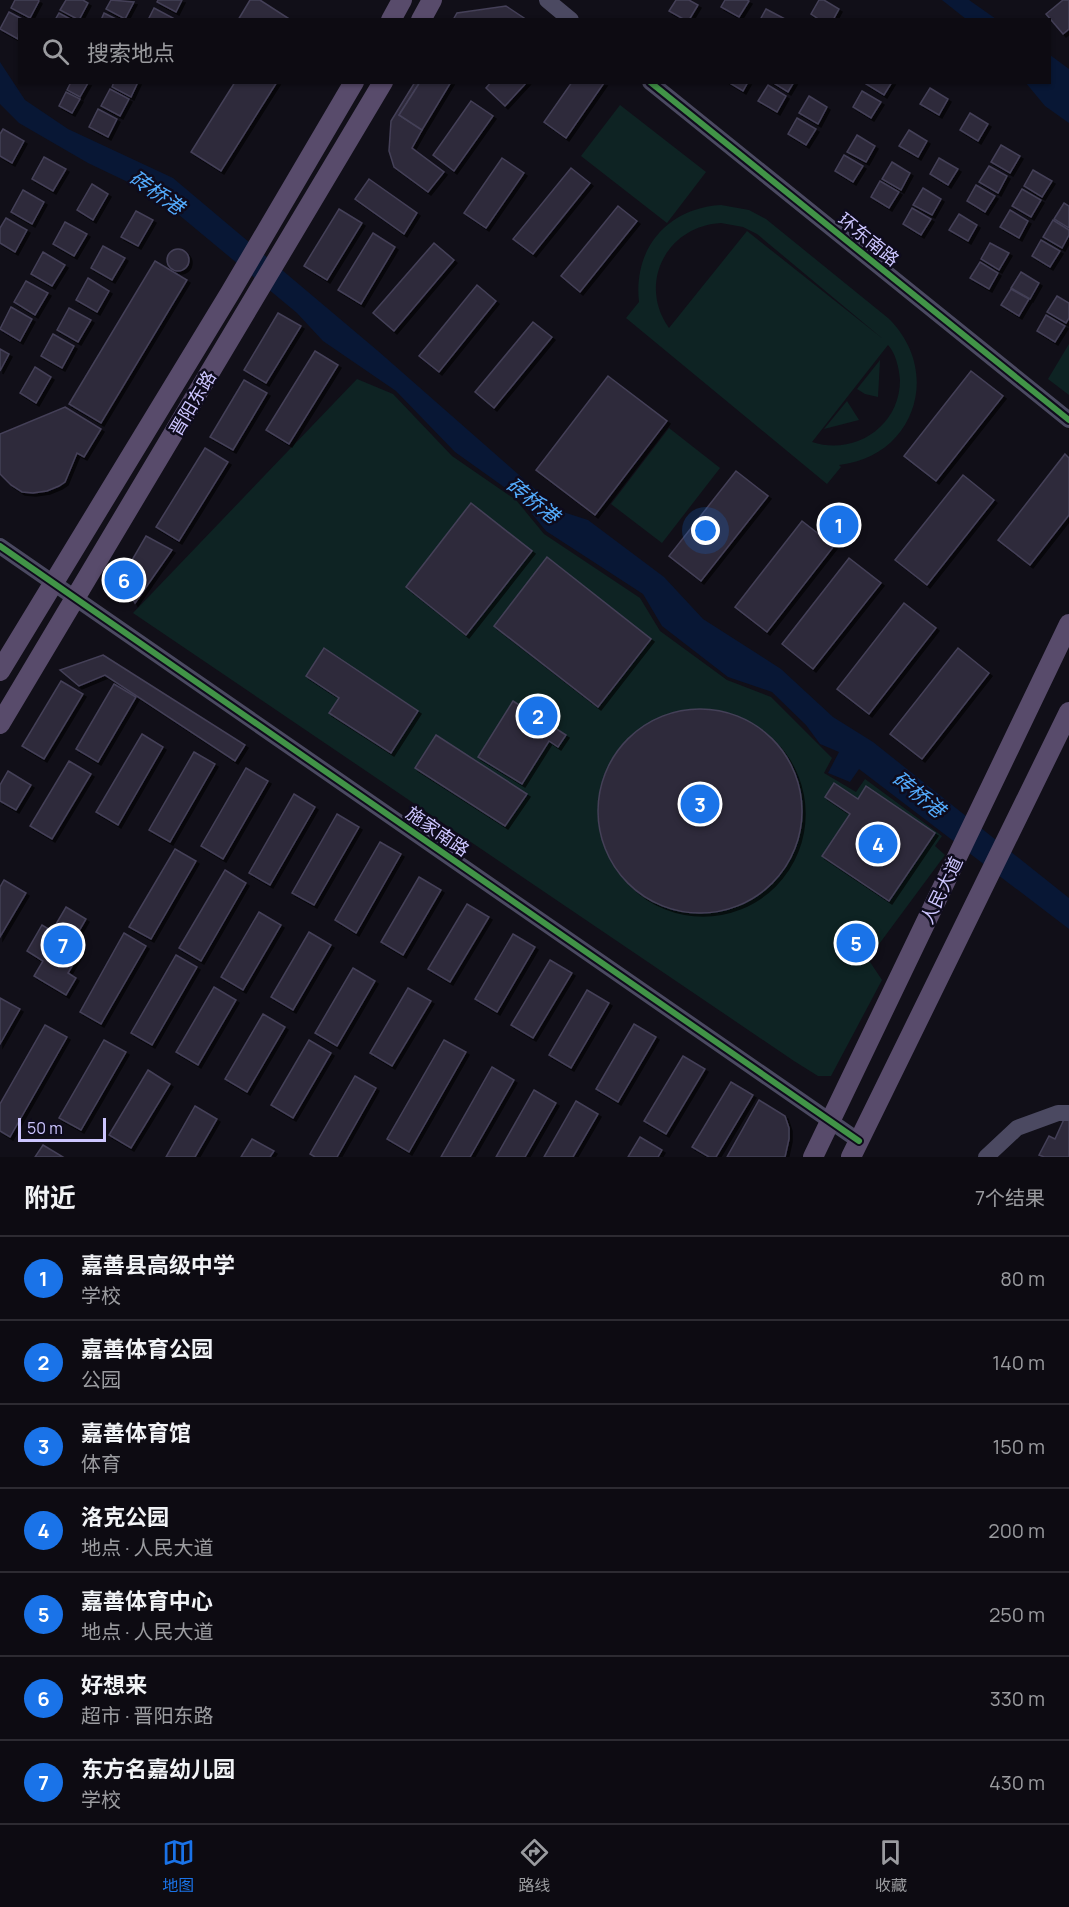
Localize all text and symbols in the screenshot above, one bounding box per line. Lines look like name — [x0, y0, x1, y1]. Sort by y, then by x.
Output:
search box — [18, 18, 1051, 84]
icon: search — [39, 35, 72, 68]
text: 搜索地点 — [87, 38, 175, 68]
water label: 砖桥港 — [125, 164, 192, 222]
street label: 环东南路 — [833, 207, 905, 271]
street label: 晋阳东路 — [163, 366, 221, 440]
water label: 砖桥港 — [501, 471, 567, 531]
pin: 1 — [820, 502, 858, 548]
your location — [691, 516, 720, 545]
pin: 6 — [104, 558, 144, 602]
pin: 2 — [518, 694, 558, 738]
water label: 砖桥港 — [887, 765, 953, 825]
pin: 3 — [680, 782, 720, 826]
street label: 施家南路 — [402, 801, 474, 861]
pin: 4 — [858, 822, 898, 866]
street label: 人民大道 — [914, 852, 968, 928]
pin: 5 — [836, 920, 876, 966]
pin: 7 — [44, 922, 82, 968]
scale bar — [18, 1115, 106, 1142]
text: 50 m — [27, 1117, 63, 1139]
text: 附近 — [24, 1179, 76, 1215]
text: 7个结果 — [975, 1184, 1045, 1211]
text: 嘉善县高级中学 — [81, 1250, 235, 1280]
text: 1 — [39, 1265, 48, 1292]
text: 80 m — [1000, 1265, 1045, 1292]
text: 学校 — [81, 1282, 121, 1309]
text: 嘉善体育公园 — [81, 1334, 213, 1364]
text: 2 — [38, 1349, 49, 1376]
text: 140 m — [992, 1349, 1045, 1376]
text: 公园 — [81, 1366, 121, 1393]
text: 嘉善体育馆 — [81, 1418, 191, 1448]
text: 3 — [38, 1433, 49, 1460]
text: 150 m — [992, 1433, 1045, 1460]
text: 体育 — [81, 1450, 121, 1477]
text: 洛克公园 — [81, 1502, 169, 1532]
text: 4 — [37, 1517, 50, 1544]
text: 200 m — [988, 1517, 1045, 1544]
text: 地点 · 人民大道 — [81, 1534, 214, 1561]
text: 嘉善体育中心 — [81, 1586, 213, 1616]
text: 5 — [38, 1601, 49, 1628]
text: 250 m — [989, 1601, 1045, 1628]
text: 地点 · 人民大道 — [81, 1618, 214, 1645]
text: 好想来 — [81, 1670, 147, 1700]
text: 6 — [37, 1685, 50, 1712]
text: 330 m — [990, 1685, 1045, 1712]
text: 超市 · 晋阳东路 — [81, 1702, 214, 1729]
text: 东方名嘉幼儿园 — [81, 1754, 235, 1784]
text: 7 — [38, 1769, 49, 1796]
text: 430 m — [989, 1769, 1045, 1796]
text: 学校 — [81, 1786, 121, 1813]
tab: 地图 — [162, 1836, 195, 1896]
tab: 路线 — [518, 1836, 551, 1896]
tab: 收藏 — [874, 1836, 907, 1896]

